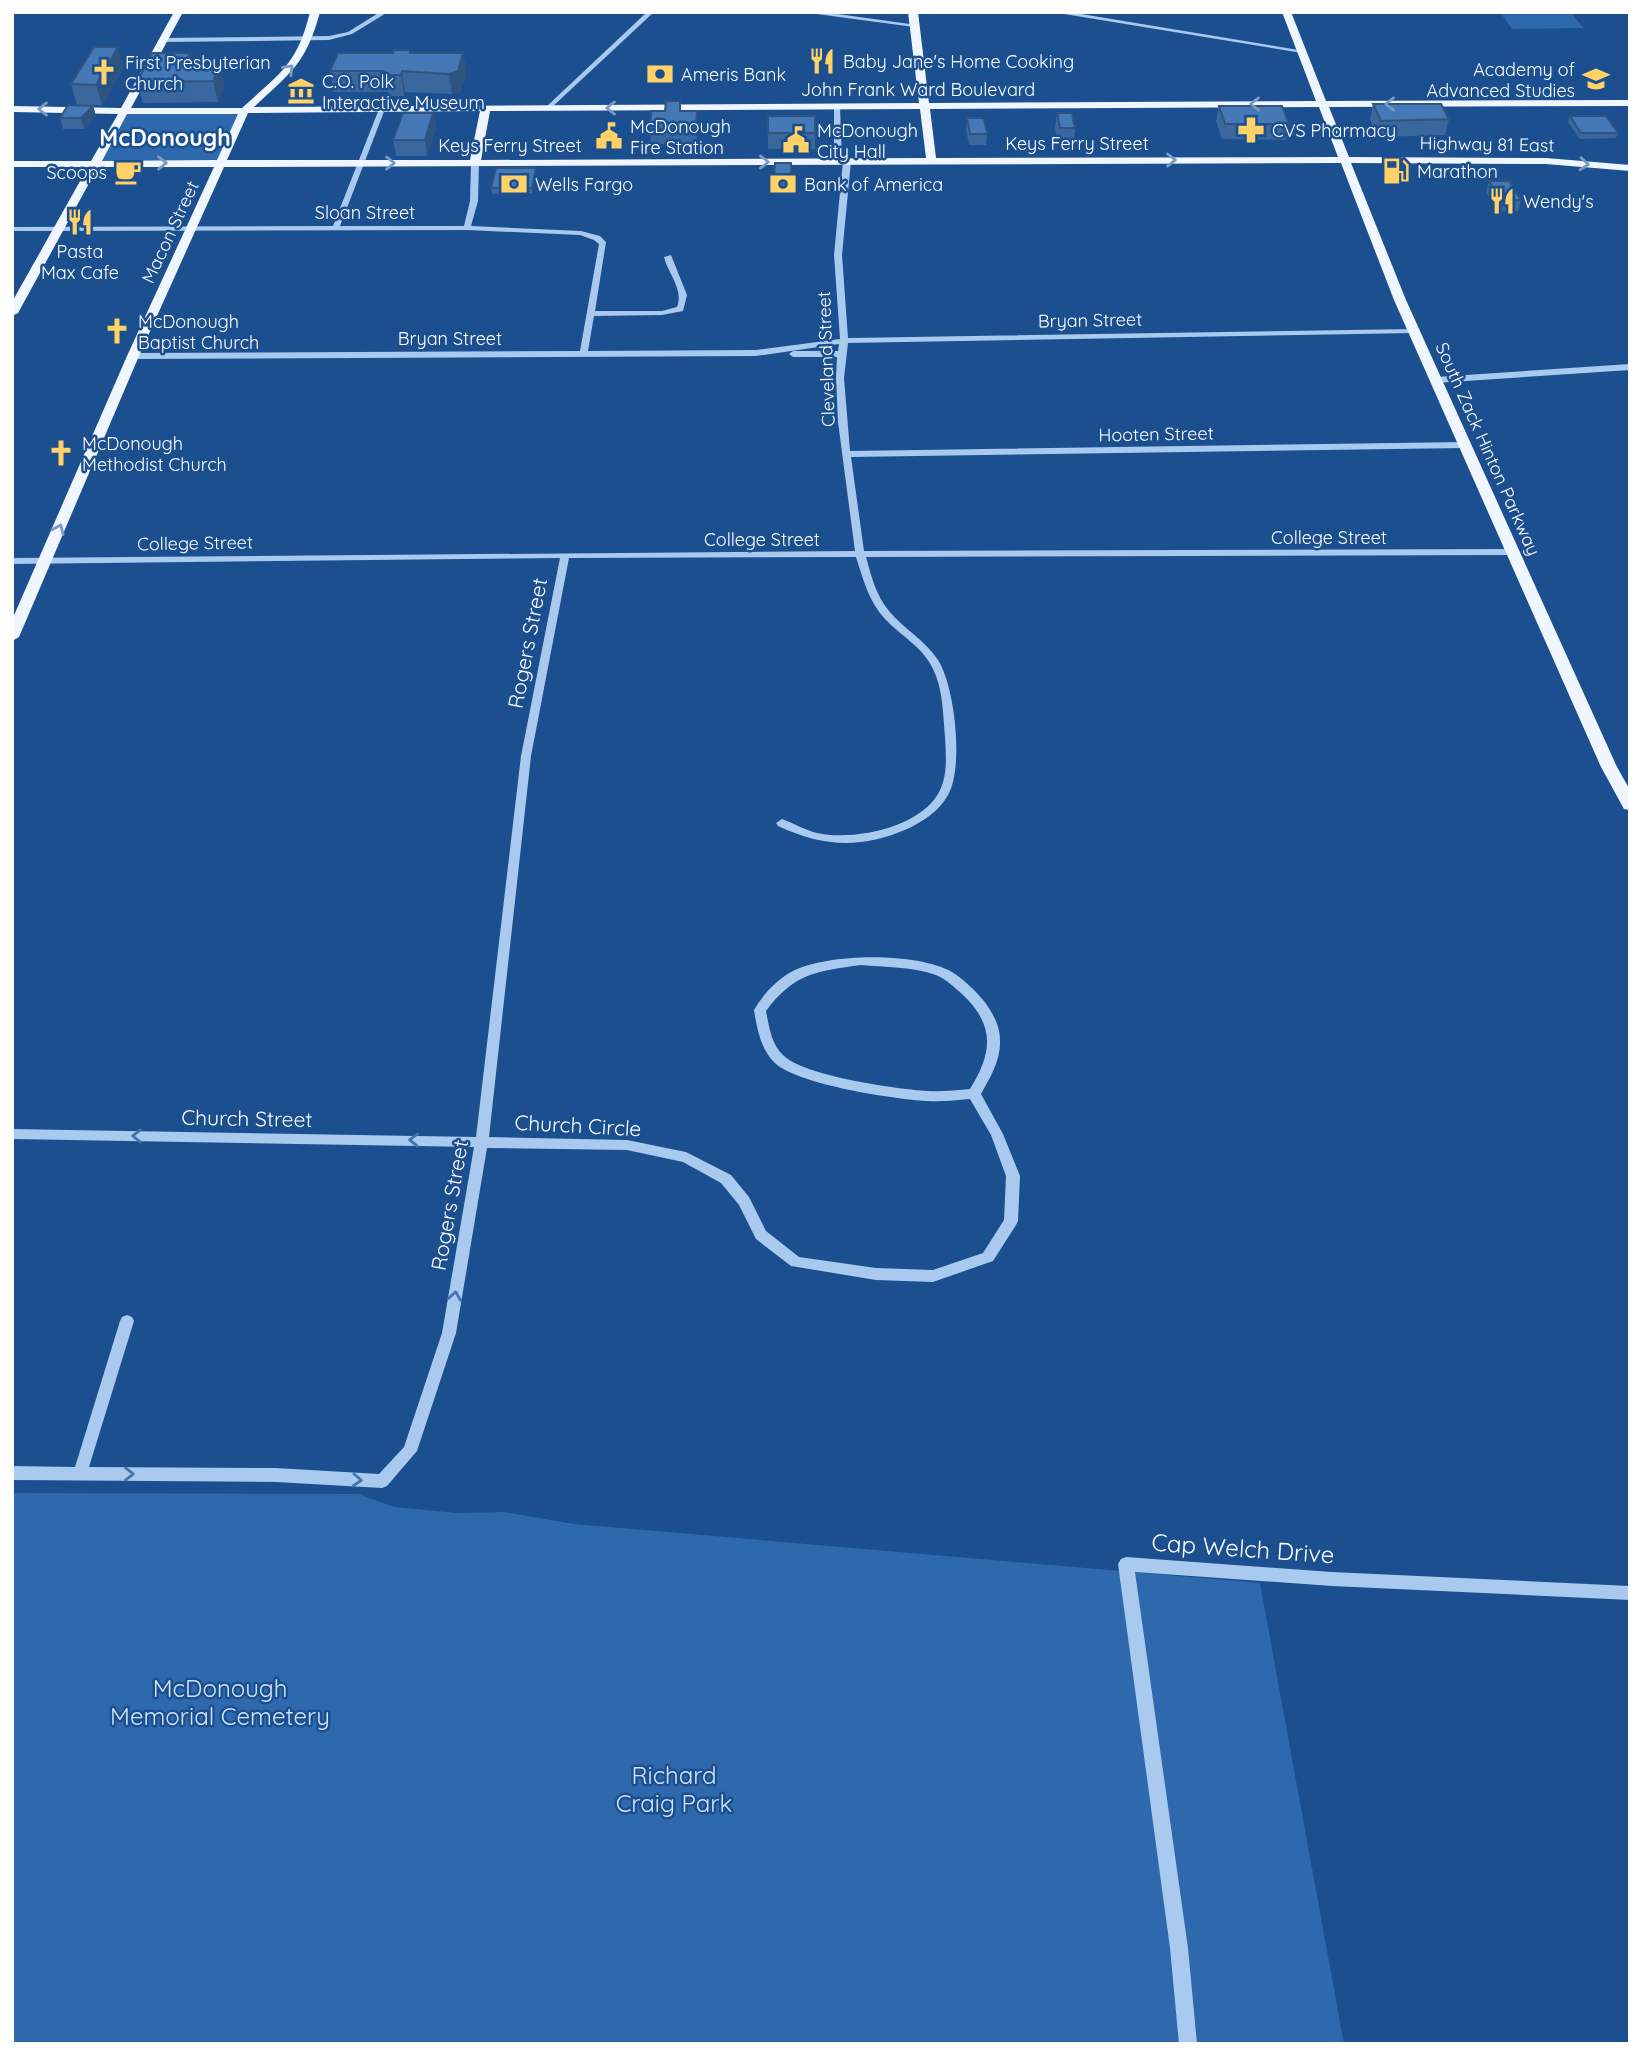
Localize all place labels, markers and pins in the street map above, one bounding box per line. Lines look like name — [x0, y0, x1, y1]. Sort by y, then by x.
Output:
restaurant icon: Baby Jane's Home Cooking — [807, 46, 837, 76]
place label: Baby Jane's Home Cooking — [843, 50, 1074, 73]
place label: First Presbyterian Church — [125, 51, 271, 95]
church icon: First Presbyterian Church — [89, 57, 119, 87]
place label: Academy of Advanced Studies — [1427, 58, 1576, 102]
bank icon: Ameris Bank — [645, 59, 675, 89]
place label: Ameris Bank — [681, 63, 786, 86]
school or university icon: Academy of Advanced Studies — [1581, 64, 1611, 94]
place label: C.O. Polk Interactive Museum — [322, 70, 485, 114]
museum icon: C.O. Polk Interactive Museum — [286, 76, 316, 106]
place label: McDonough Fire Station — [630, 115, 731, 159]
pharmacy icon: CVS Pharmacy — [1236, 115, 1266, 145]
place label: McDonough City Hall — [817, 119, 918, 163]
place label: CVS Pharmacy — [1272, 119, 1396, 142]
public building icon: McDonough Fire Station — [594, 121, 624, 151]
public building icon: McDonough City Hall — [781, 125, 811, 155]
fuel station icon: Marathon — [1381, 156, 1411, 186]
cafe icon: Scoops — [113, 157, 143, 187]
place label: Marathon — [1417, 160, 1498, 183]
place label: Scoops — [46, 161, 107, 184]
bank icon: Wells Fargo — [499, 169, 529, 199]
bank icon: Bank of America — [768, 169, 798, 199]
place label: Wells Fargo — [535, 173, 633, 196]
place label: Bank of America — [804, 173, 943, 196]
restaurant icon: Wendy's — [1487, 186, 1517, 216]
place label: Wendy's — [1523, 190, 1594, 213]
restaurant icon: Pasta Max Cafe — [65, 207, 95, 237]
place label: Pasta Max Cafe — [41, 240, 119, 284]
place label: McDonough Baptist Church — [138, 310, 259, 354]
church icon: McDonough Baptist Church — [102, 316, 132, 346]
place label: McDonough Methodist Church — [82, 432, 227, 476]
church icon: McDonough Methodist Church — [46, 438, 76, 468]

